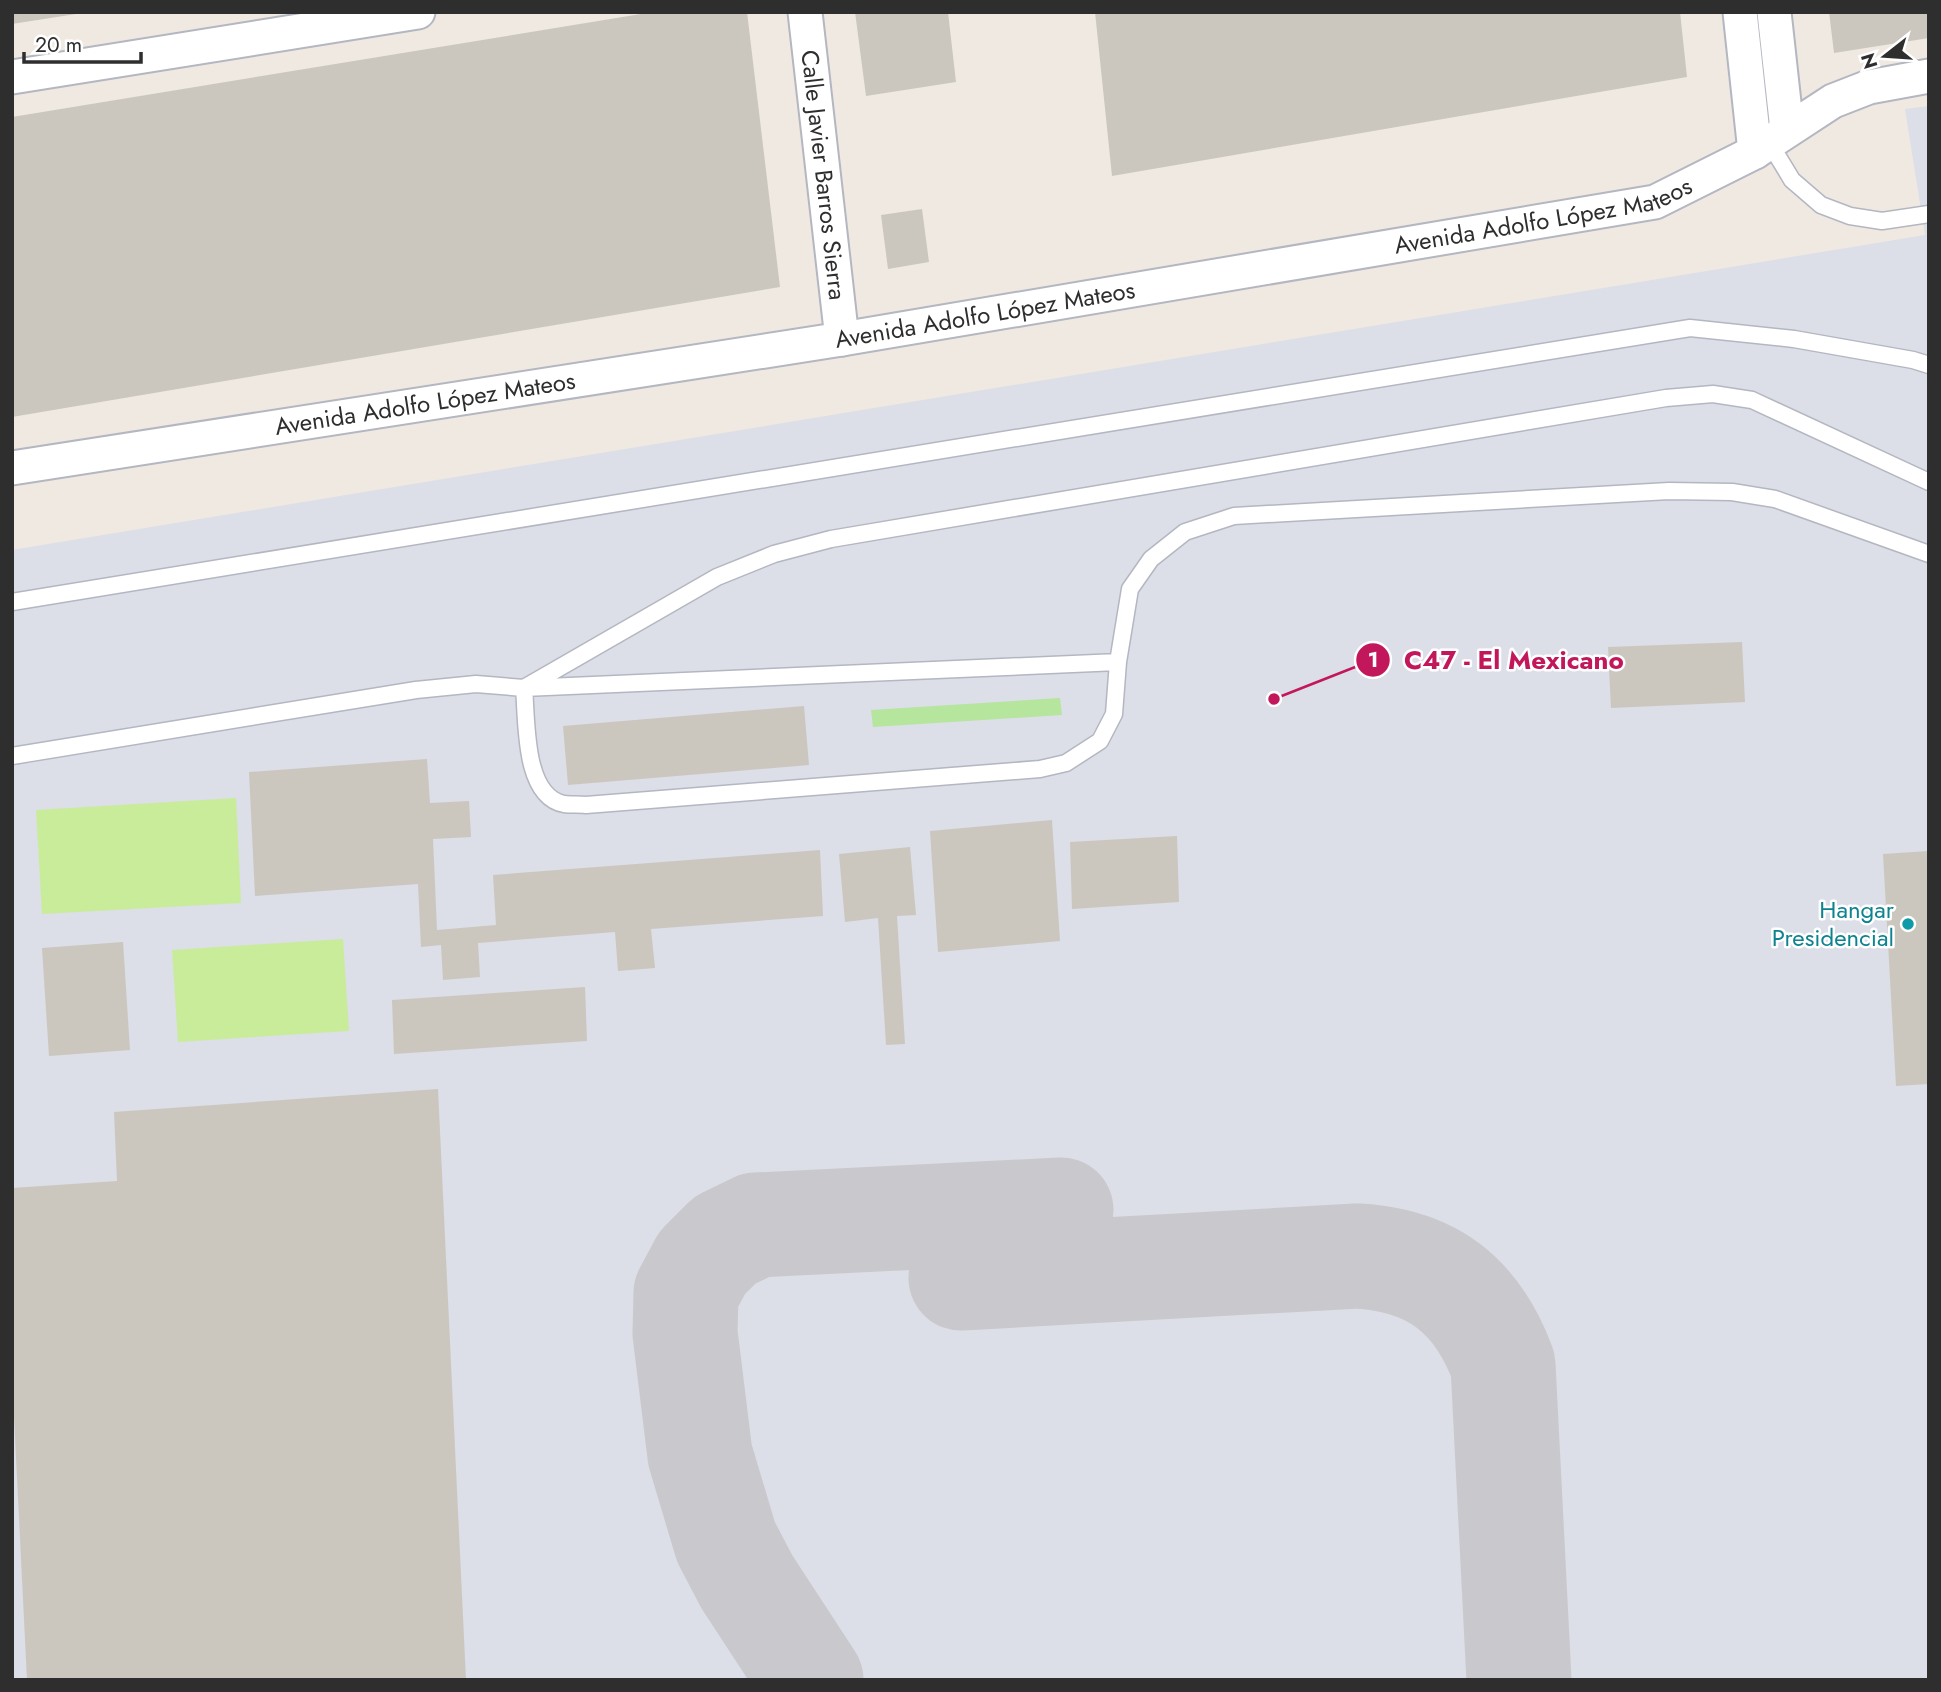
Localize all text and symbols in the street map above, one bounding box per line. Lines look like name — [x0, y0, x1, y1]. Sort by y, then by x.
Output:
scale bar — [24, 21, 142, 65]
north arrow — [1850, 21, 1920, 91]
text: 20 m — [35, 30, 82, 60]
street label: Calle Javier Barros Sierra — [792, 48, 855, 302]
text: N — [1854, 50, 1884, 72]
street label: Avenida Adolfo López Mateos — [1391, 168, 1698, 263]
street label: Avenida Adolfo López Mateos — [832, 272, 1138, 357]
street label: Avenida Adolfo López Mateos — [272, 363, 578, 444]
callout: C47 - El Mexicano — [1355, 636, 1638, 683]
text: C47 - El Mexicano — [1404, 641, 1624, 679]
text: 1 — [1368, 645, 1378, 675]
place label: Hangar Presidencial — [1772, 892, 1895, 955]
marker: Hangar Presidencial — [1900, 916, 1916, 932]

